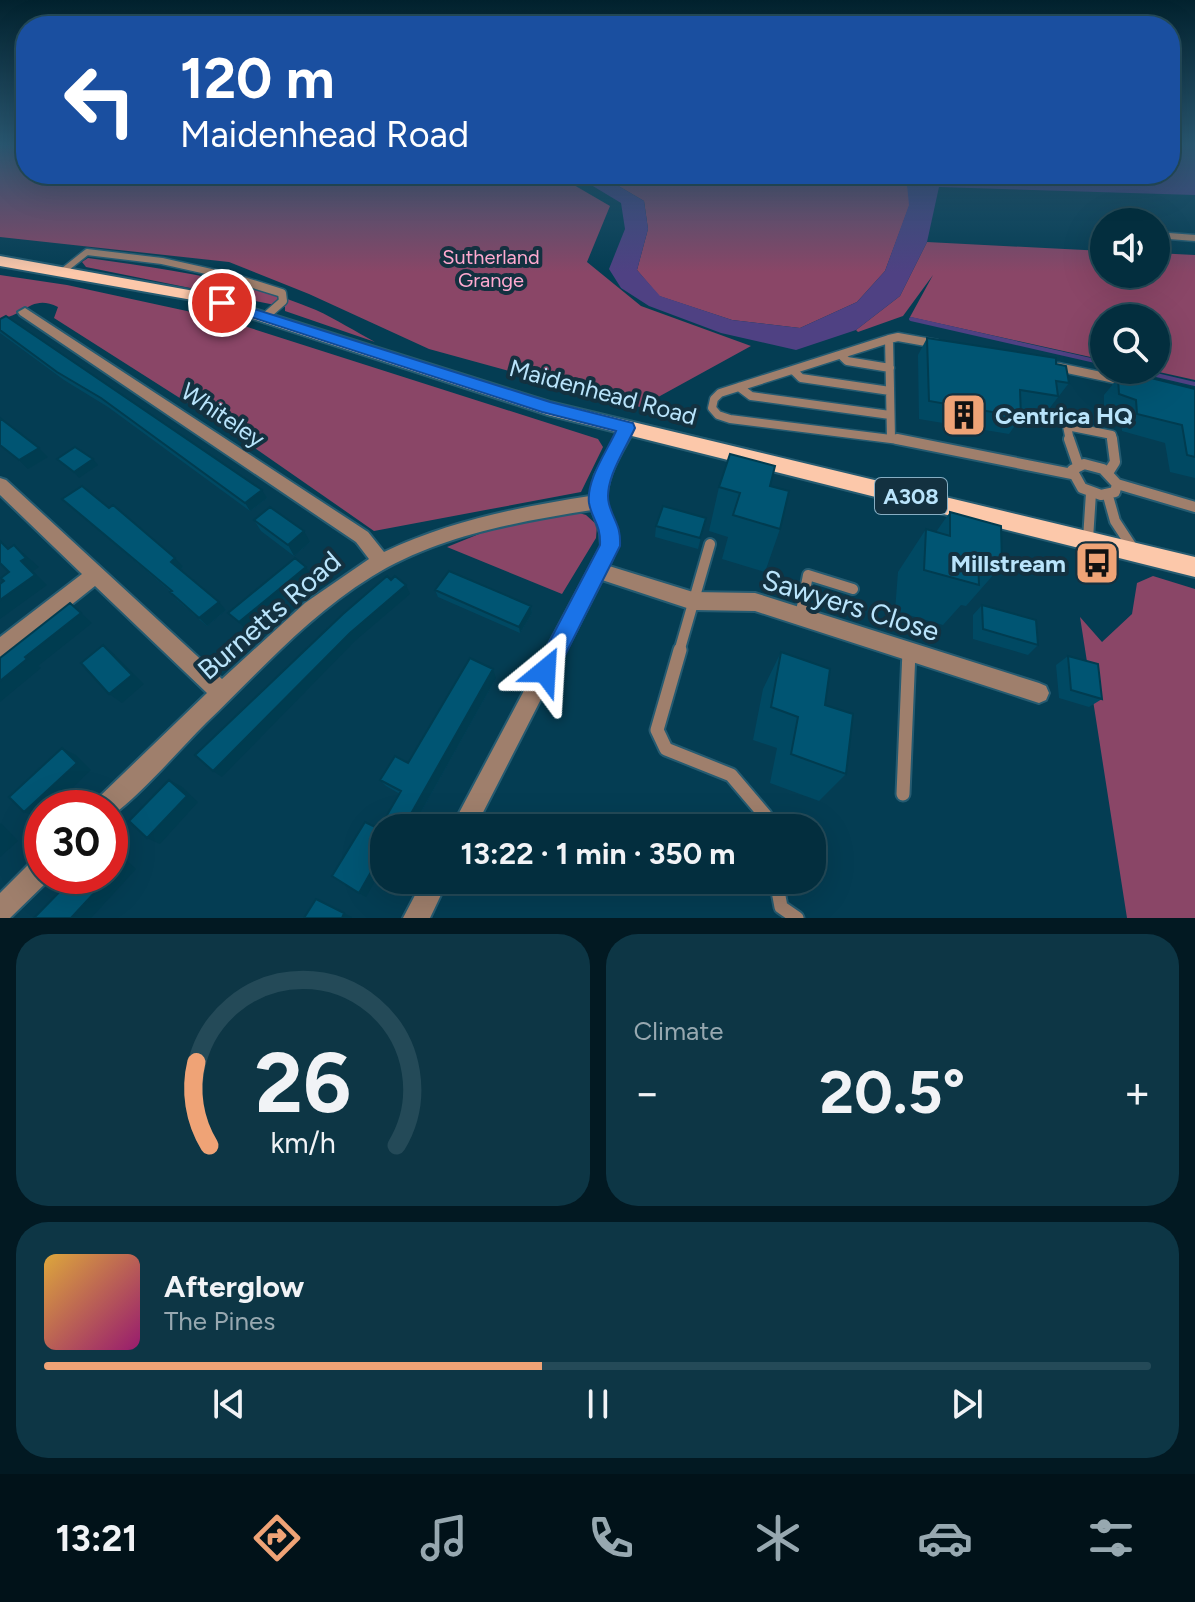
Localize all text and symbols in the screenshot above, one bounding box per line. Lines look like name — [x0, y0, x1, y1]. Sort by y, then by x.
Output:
text: 120 m — [180, 45, 335, 112]
icon: left — [48, 48, 152, 152]
text: Maidenhead Road — [180, 113, 469, 156]
map controls — [1090, 208, 1170, 384]
button: sound — [1090, 208, 1170, 288]
park label: Sutherland Grange — [442, 245, 540, 292]
pin — [188, 269, 256, 337]
icon: arrive — [200, 281, 244, 325]
button: search — [1090, 304, 1170, 384]
street label: Maidenhead Road — [506, 353, 700, 431]
street label: Whiteley — [176, 376, 271, 454]
building icon: Centrica HQ — [940, 391, 988, 439]
place label: Centrica HQ — [995, 401, 1133, 430]
road number: A308 — [875, 478, 947, 514]
bus stop icon: Millstream — [1073, 539, 1121, 587]
street label: Burnetts Road — [190, 544, 348, 686]
place label: Millstream — [950, 549, 1066, 578]
street label: Sawyers Close — [758, 562, 944, 648]
position arrow — [503, 629, 587, 713]
speed limit sign: 30 — [24, 790, 128, 894]
text: 13:22 · 1 min · 350 m — [461, 835, 735, 872]
text: Climate — [634, 1015, 723, 1047]
text: 26 — [255, 1033, 351, 1133]
text: 20.5° — [819, 1056, 965, 1128]
text: − — [634, 1066, 661, 1119]
text: + — [1124, 1066, 1151, 1119]
text: km/h — [270, 1126, 335, 1160]
text: Afterglow — [164, 1268, 304, 1305]
text: The Pines — [164, 1305, 275, 1337]
icon: previous — [207, 1382, 251, 1426]
icon: pause — [576, 1382, 620, 1426]
icon: next — [945, 1382, 989, 1426]
icon: directions — [249, 1510, 305, 1566]
icon: music — [416, 1510, 472, 1566]
icon: phone — [583, 1510, 639, 1566]
icon: climate — [750, 1510, 806, 1566]
icon: car — [917, 1510, 973, 1566]
icon: filters — [1083, 1510, 1139, 1566]
text: 13:21 — [55, 1517, 138, 1560]

